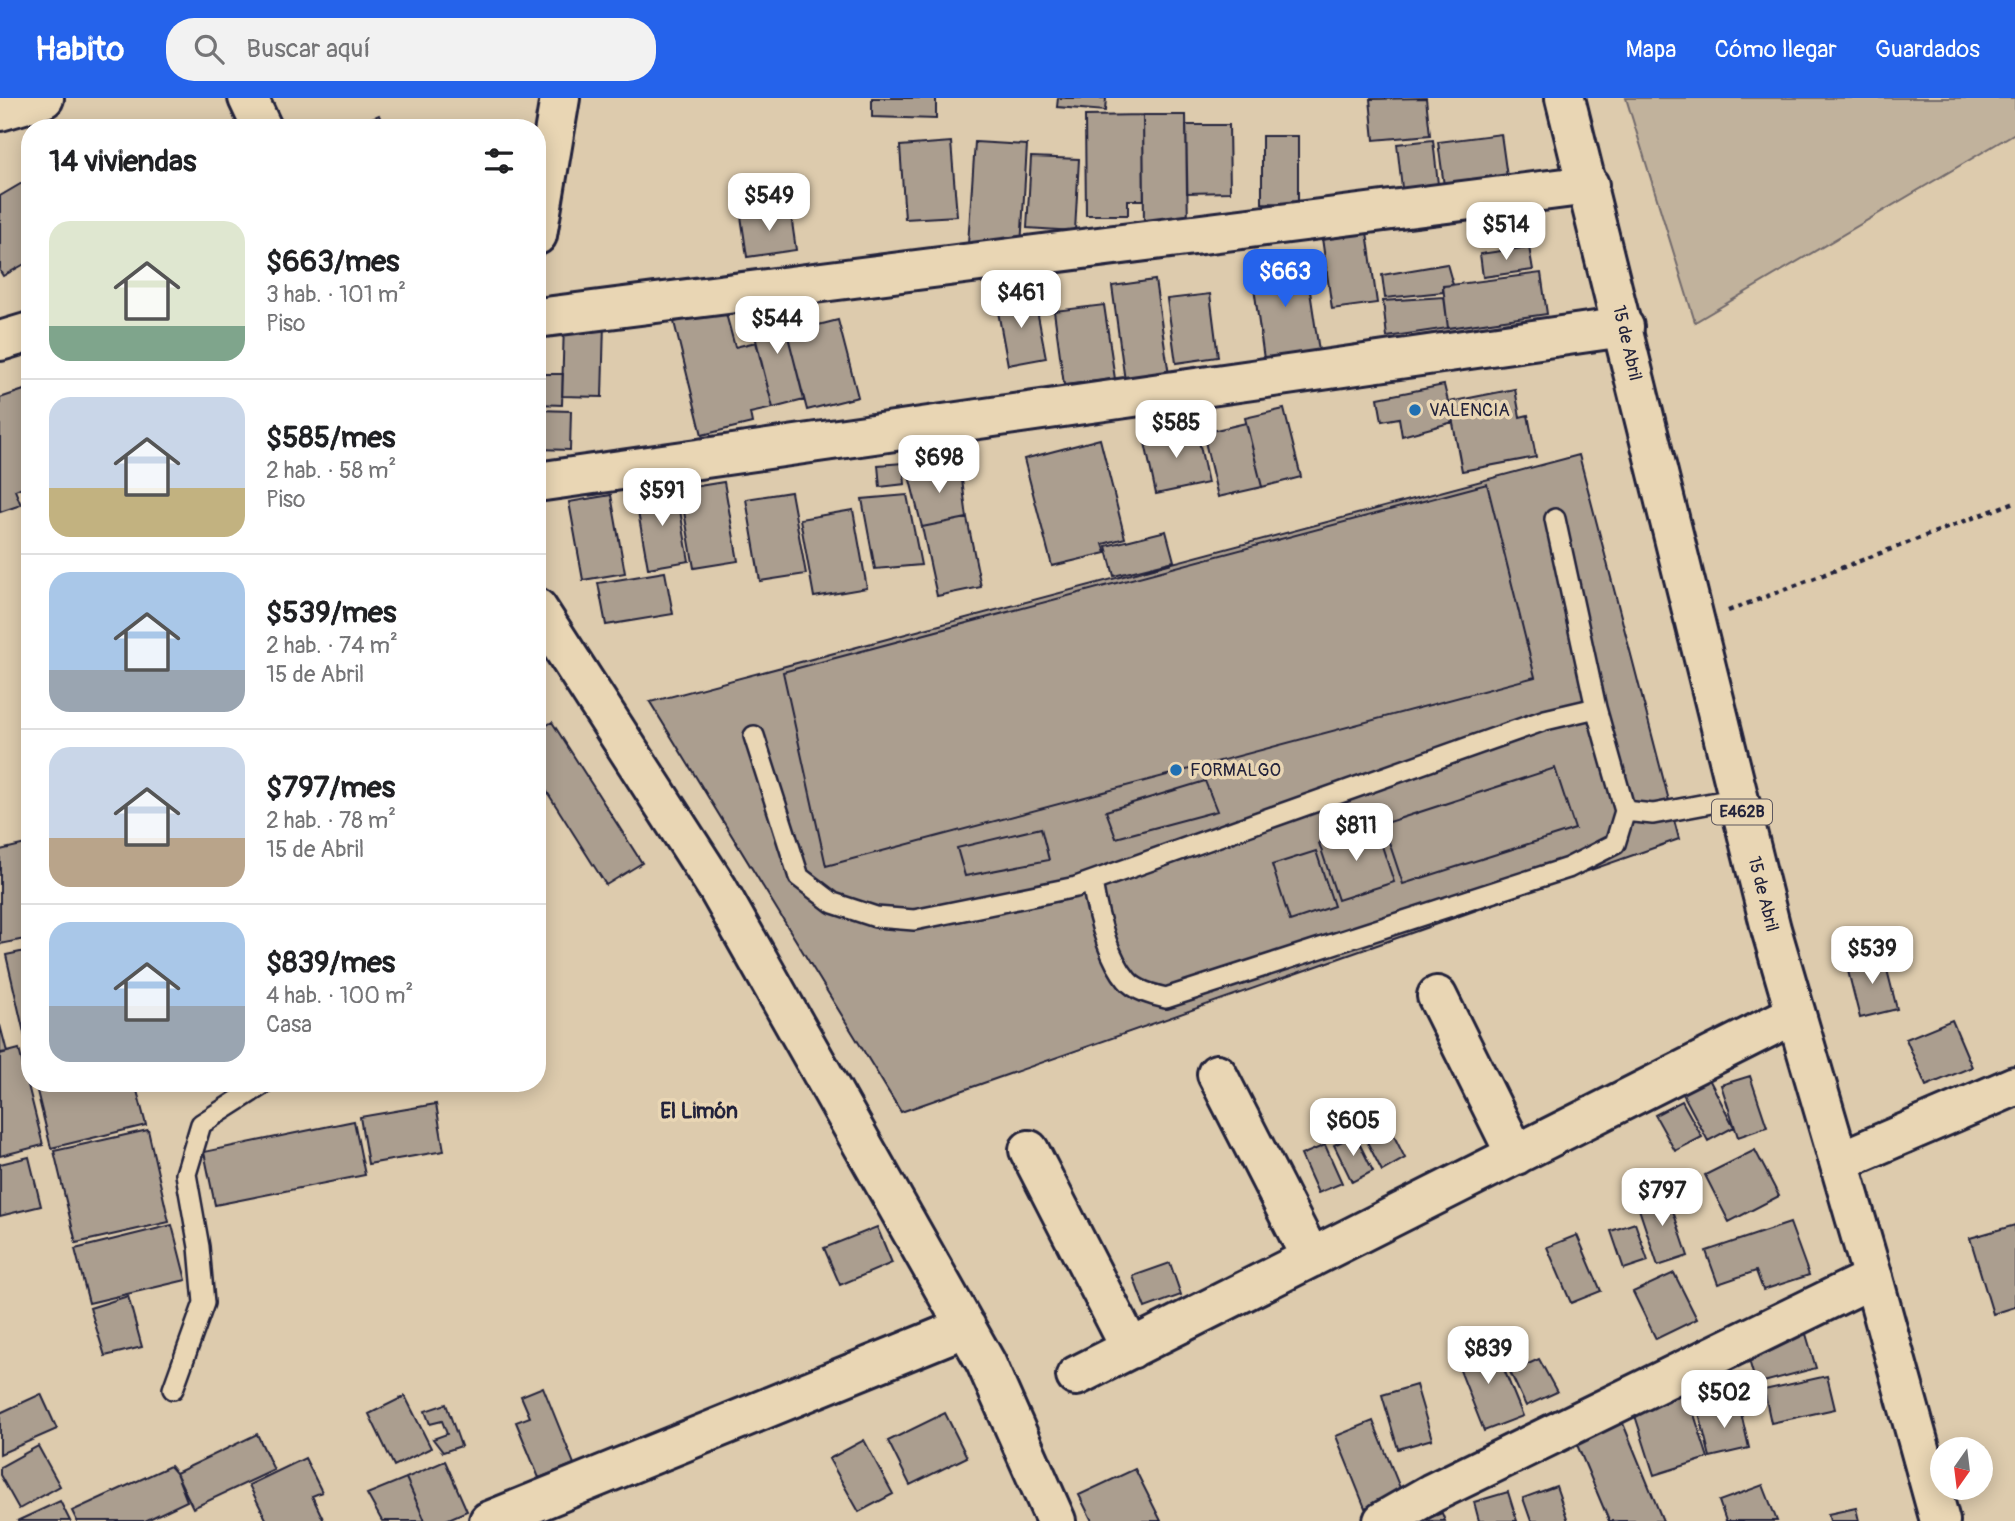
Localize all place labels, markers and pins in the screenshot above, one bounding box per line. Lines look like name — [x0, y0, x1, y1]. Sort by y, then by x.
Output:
pin: $549 — [728, 174, 810, 233]
pin: $514 — [1465, 202, 1547, 262]
pin: $663 — [1244, 250, 1326, 309]
pin: $461 — [980, 271, 1062, 330]
pin: $544 — [736, 296, 818, 356]
place label: VALENCIA — [1429, 399, 1510, 422]
pin: $585 — [1135, 400, 1217, 460]
marker: VALENCIA — [1407, 402, 1423, 418]
pin: $698 — [898, 436, 980, 495]
pin: $591 — [621, 468, 703, 528]
place label: FORMALGO — [1190, 759, 1281, 782]
marker: FORMALGO — [1168, 762, 1184, 778]
pin: $811 — [1315, 804, 1397, 863]
pin: $539 — [1831, 926, 1913, 986]
pin: $605 — [1312, 1098, 1394, 1158]
pin: $797 — [1621, 1168, 1703, 1228]
pin: $839 — [1447, 1326, 1529, 1386]
pin: $502 — [1683, 1370, 1765, 1430]

